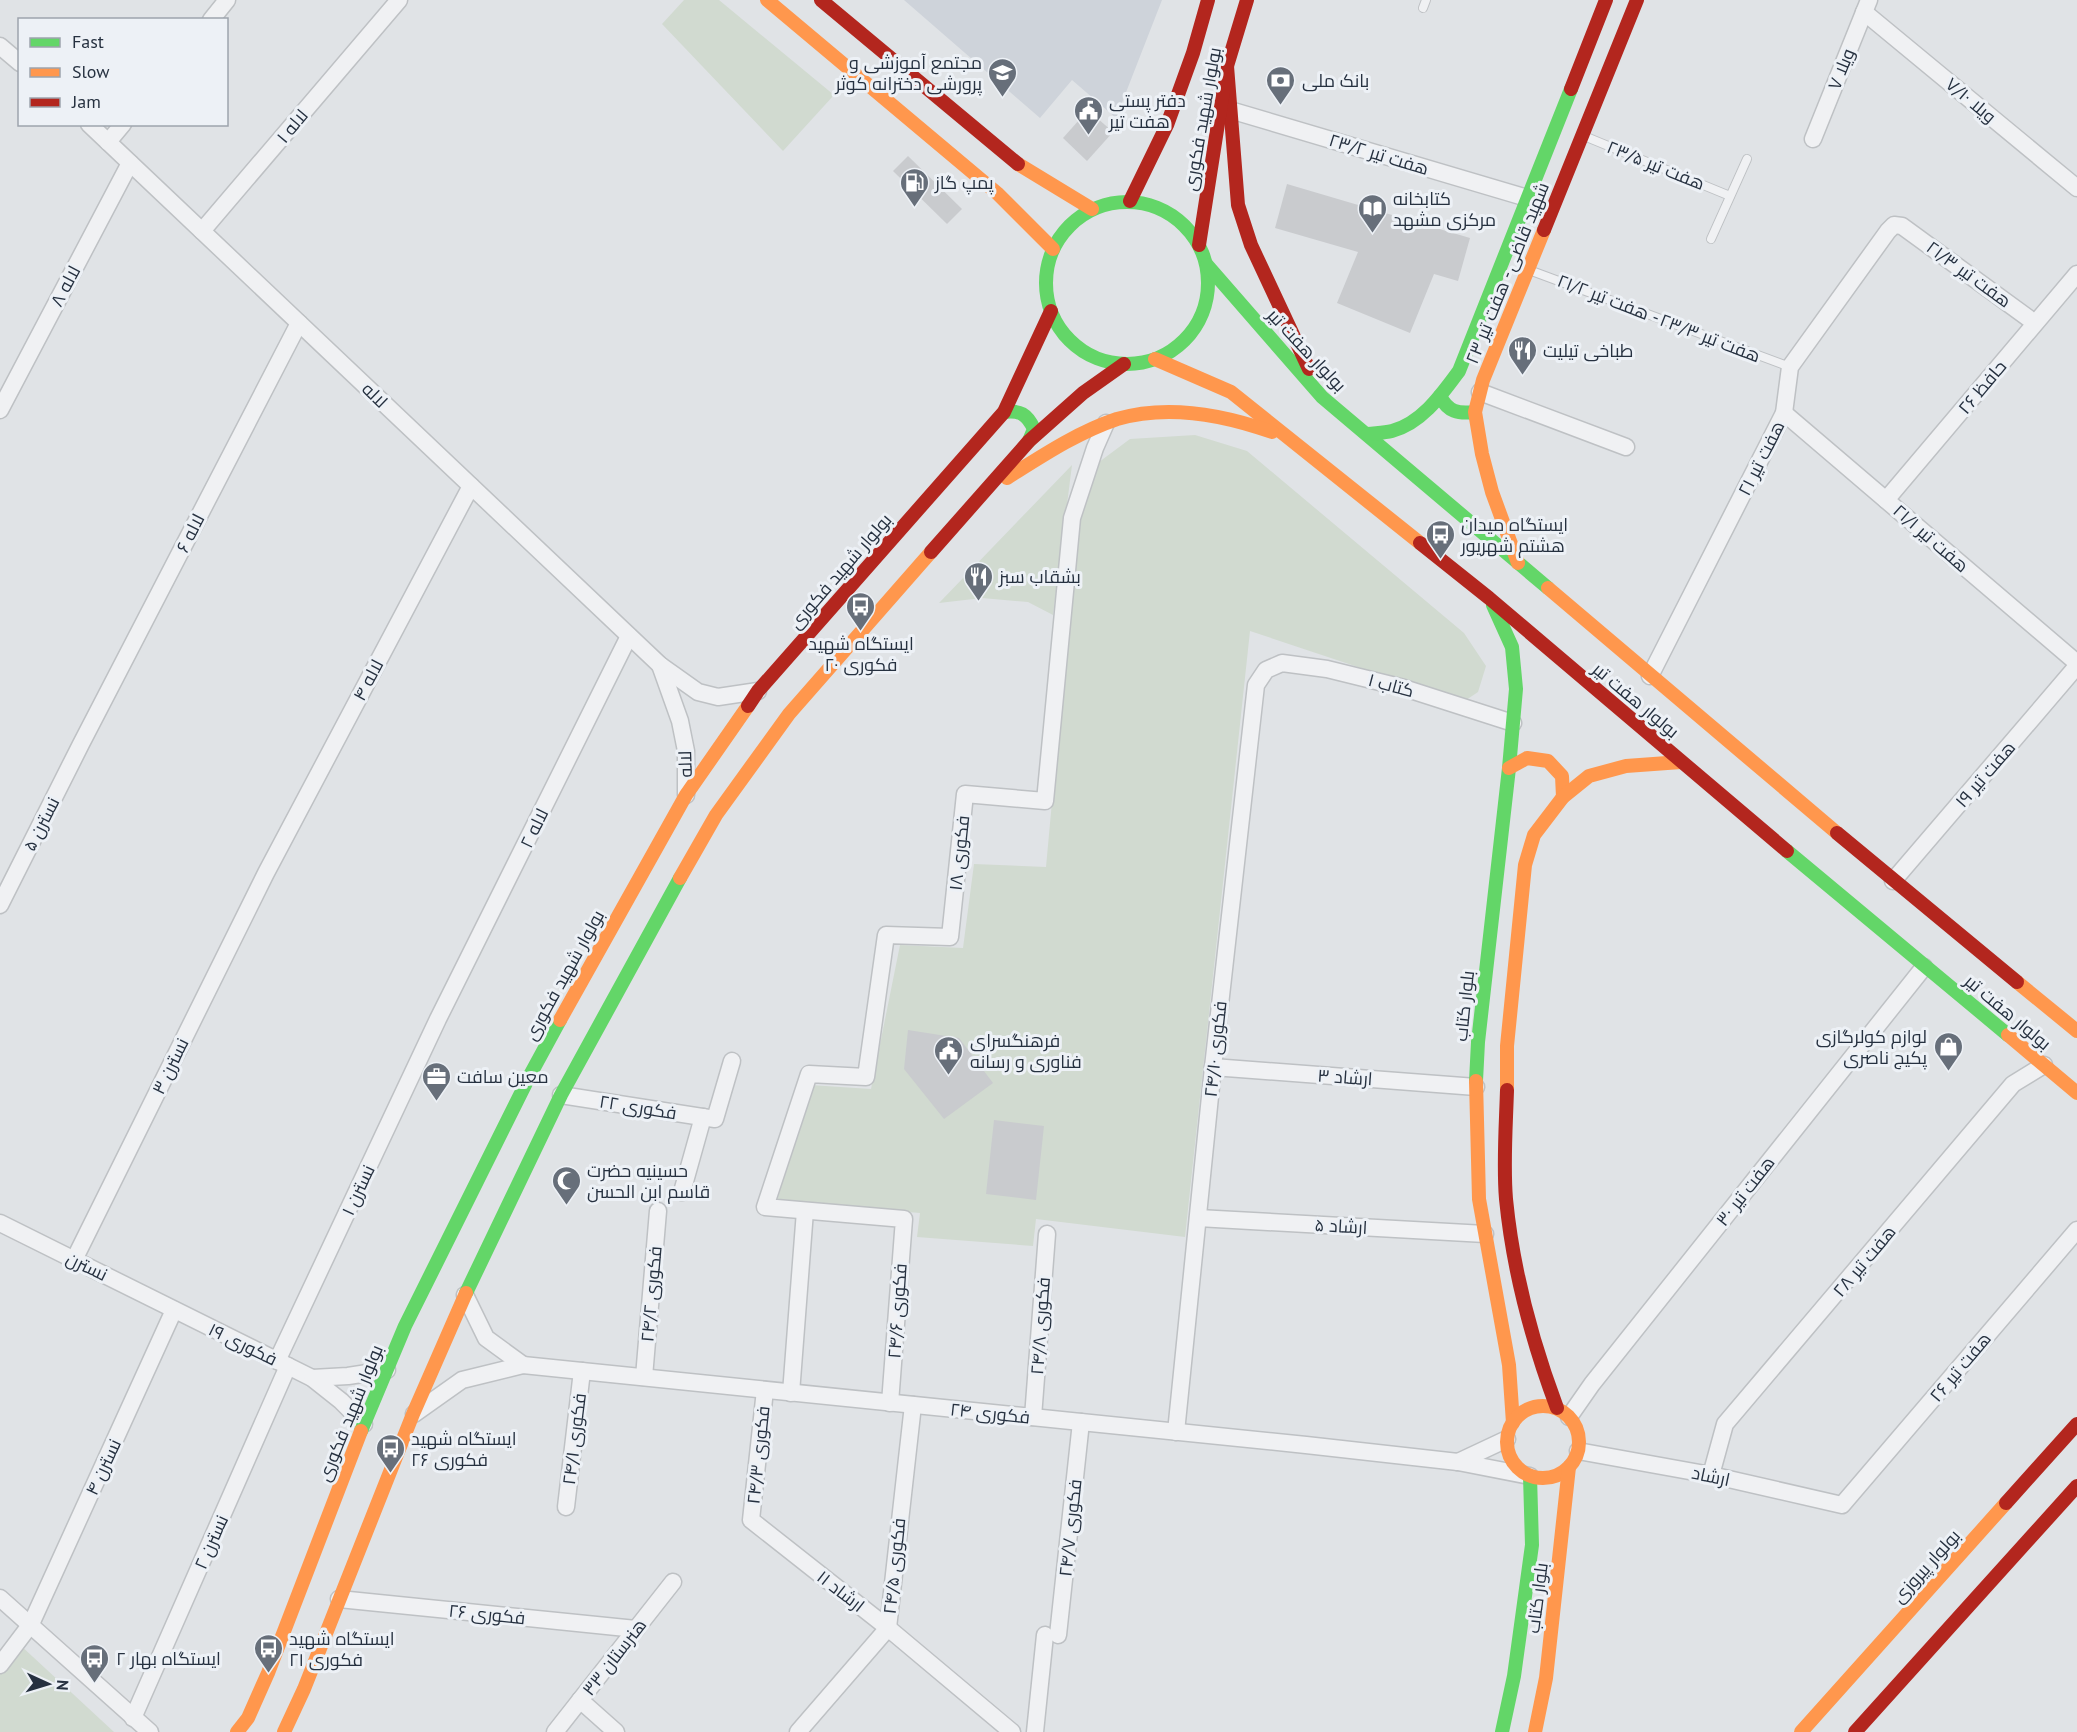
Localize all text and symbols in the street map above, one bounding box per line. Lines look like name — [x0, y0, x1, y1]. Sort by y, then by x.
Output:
legend — [18, 18, 228, 126]
text: Fast — [72, 30, 104, 53]
street label: بولوار شهید فکوری — [1178, 45, 1226, 193]
street label: ویلا ۷ — [1822, 45, 1860, 93]
place label: مجتمع آموزشی و پرورشی دخترانه کوثر — [835, 51, 982, 96]
school or university icon: مجتمع آموزشی و پرورشی دخترانه کوثر — [987, 56, 1019, 98]
text: Slow — [72, 60, 110, 83]
bank icon: بانک ملی — [1265, 64, 1297, 106]
place label: بانک ملی — [1302, 69, 1369, 92]
street label: ویلا ۷/۱۰ — [1941, 72, 2001, 128]
place label: دفتر پستی هفت تیر — [1108, 89, 1186, 133]
text: Jam — [71, 90, 101, 113]
public building icon: دفتر پستی هفت تیر — [1072, 94, 1104, 136]
street label: لاله ۱ — [271, 104, 313, 148]
street label: هفت تیر ۲۳/۲ — [1326, 128, 1432, 180]
street label: هفت تیر ۲۳/۵ — [1604, 135, 1708, 195]
fuel station icon: پمپ گاز — [898, 166, 930, 208]
place label: پمپ گاز — [934, 171, 994, 195]
street label: شهید قاضی - هفت تیر ۲۳ — [1460, 179, 1554, 367]
place label: کتابخانه مرکزی مشهد — [1393, 187, 1496, 231]
library icon: کتابخانه مرکزی مشهد — [1356, 192, 1388, 234]
street label: هفت تیر ۲۱/۳ — [1922, 236, 2016, 312]
street label: لاله ۸ — [45, 262, 85, 310]
street label: هفت تیر ۲۳/۳ - هفت تیر ۲۱/۲ — [1554, 269, 1764, 367]
street label: بولوار هفت تیر — [1262, 303, 1351, 397]
restaurant icon: طباخی تیلیت — [1506, 334, 1538, 376]
place label: طباخی تیلیت — [1543, 339, 1633, 362]
street label: حافظ ۲۶ — [1953, 355, 2011, 419]
street label: لاله — [357, 377, 393, 413]
street label: هفت تیر ۲۱ — [1732, 417, 1790, 499]
street label: هفت تیر ۲۱/۱ — [1888, 499, 1974, 577]
street label: بولوار شهید فکوری — [784, 509, 896, 633]
street label: لاله ۶ — [171, 510, 209, 556]
place label: ایستگاه میدان هشتم شهریور — [1460, 513, 1568, 558]
bus stop icon: ایستگاه میدان هشتم شهریور — [1424, 518, 1456, 560]
restaurant icon: بشقاب سبز — [962, 560, 994, 602]
place label: بشقاب سبز — [998, 565, 1081, 588]
bus stop icon: ایستگاه شهید فکوری ۲۰ — [845, 590, 877, 632]
place label: ایستگاه شهید فکوری ۲۰ — [808, 632, 914, 676]
street label: لاله ۴ — [348, 655, 388, 705]
street label: بولوار هفت تیر — [1587, 657, 1684, 743]
street label: کتاب ۱ — [1366, 668, 1416, 702]
street label: هفت تیر ۱۹ — [1950, 736, 2020, 812]
street label: لاله — [673, 750, 697, 778]
street label: نسترن ۵ — [18, 793, 64, 855]
street label: لاله ۲ — [515, 804, 553, 852]
street label: فکوری ١٨ — [944, 814, 974, 892]
street label: بولوار شهید فکوری — [519, 906, 609, 1044]
street label: بلوار کتاب — [1449, 969, 1479, 1043]
street label: بولوار هفت تیر — [1959, 969, 2056, 1055]
street label: فکوری ۲۴/۱۰ — [1199, 1000, 1231, 1098]
place label: لوازم کولرگازی پکیج ناصری — [1816, 1025, 1927, 1070]
place label: فرهنگسرای فناوری و رسانه — [970, 1029, 1082, 1073]
shop icon: لوازم کولرگازی پکیج ناصری — [1932, 1030, 1964, 1072]
street label: نسترن ۳ — [147, 1034, 193, 1098]
public building icon: فرهنگسرای فناوری و رسانه — [933, 1034, 965, 1076]
office icon: معین سافت — [420, 1060, 452, 1102]
street label: ارشاد ۳ — [1317, 1064, 1373, 1090]
place label: معین سافت — [457, 1065, 549, 1088]
street label: فکوری ۲۲ — [598, 1090, 678, 1124]
street label: هفت تیر ۳۰ — [1711, 1151, 1779, 1231]
place label: حسینیه حضرت قاسم ابن الحسن — [587, 1159, 710, 1204]
street label: نسترن ۱ — [336, 1161, 380, 1219]
mosque icon: حسینیه حضرت قاسم ابن الحسن — [550, 1164, 582, 1206]
street label: ارشاد ۵ — [1314, 1213, 1368, 1239]
street label: هفت تیر ۲۸ — [1827, 1221, 1901, 1301]
street label: فکوری ۲۴/۲ — [635, 1245, 667, 1343]
street label: نسترن — [63, 1246, 111, 1286]
street label: فکوری ۲۴/۶ — [882, 1263, 912, 1359]
street label: فکوری ۲۴/۸ — [1025, 1276, 1055, 1376]
street label: فکوری ۱۹ — [205, 1317, 281, 1371]
street label: هفت تیر ۲۶ — [1924, 1328, 1996, 1406]
street label: بولوار شهید فکوری — [312, 1341, 388, 1485]
street label: فکوری ۲۴/۱ — [557, 1392, 591, 1486]
street label: فکوری ۲۴ — [949, 1397, 1031, 1429]
street label: فکوری ۲۴/۳ — [741, 1405, 775, 1505]
place label: ایستگاه شهید فکوری ۲۶ — [411, 1427, 516, 1471]
bus stop icon: ایستگاه شهید فکوری ۲۶ — [374, 1432, 406, 1474]
street label: نسترن ۴ — [80, 1435, 126, 1499]
street label: ارشاد — [1690, 1461, 1732, 1491]
street label: فکوری ۲۴/۷ — [1053, 1478, 1087, 1578]
street label: نسترن ۲ — [189, 1511, 233, 1573]
street label: فکوری ۲۴/۵ — [878, 1517, 910, 1615]
street label: بولوار پیروزی — [1887, 1524, 1966, 1608]
street label: بلوار کتاب — [1521, 1561, 1553, 1635]
street label: ارشاد ۱۱ — [812, 1565, 870, 1617]
street label: فکوری ۲۶ — [448, 1599, 526, 1629]
street label: هنرستان ۳۳ — [577, 1614, 651, 1700]
place label: ایستگاه شهید فکوری ۲۱ — [289, 1627, 394, 1671]
bus stop icon: ایستگاه شهید فکوری ۲۱ — [252, 1632, 284, 1674]
bus stop icon: ایستگاه بهار ۲ — [79, 1642, 111, 1684]
place label: ایستگاه بهار ۲ — [116, 1647, 221, 1670]
north arrow — [18, 1654, 78, 1714]
text: N — [53, 1679, 73, 1691]

